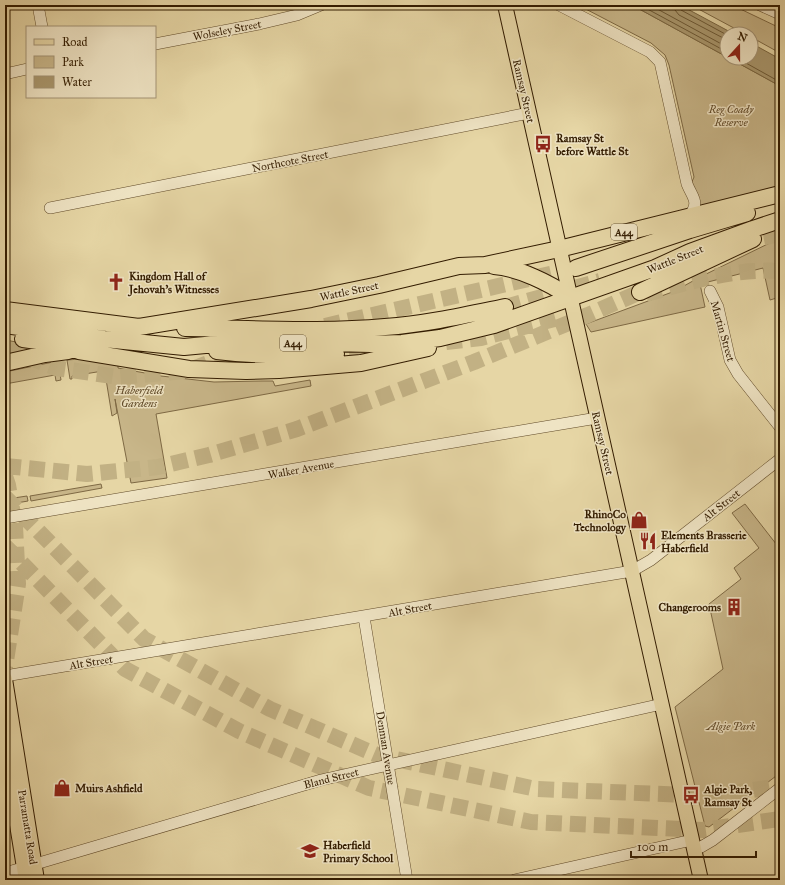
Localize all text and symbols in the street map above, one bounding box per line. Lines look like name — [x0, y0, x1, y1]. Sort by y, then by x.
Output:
street label: Wolseley Street — [192, 17, 263, 43]
legend — [26, 26, 156, 98]
north arrow — [719, 26, 759, 66]
text: N — [736, 29, 750, 45]
text: Road — [62, 35, 88, 49]
text: Park — [62, 55, 84, 69]
street label: Ramsay Street — [510, 58, 537, 124]
text: Water — [62, 75, 92, 89]
park label: Reg Coady Reserve — [708, 103, 754, 129]
place label: Ramsay St before Wattle St — [555, 132, 629, 158]
bus stop icon: Ramsay St before Wattle St — [533, 134, 553, 154]
street label: Northcote Street — [251, 148, 329, 175]
road number: A44 — [611, 224, 637, 240]
street label: Wattle Street — [645, 242, 705, 277]
place label: Kingdom Hall of Jehovah's Witnesses — [127, 270, 219, 297]
church icon: Kingdom Hall of Jehovah's Witnesses — [106, 272, 126, 292]
street label: Wattle Street — [319, 279, 380, 304]
street label: Martin Street — [708, 299, 737, 363]
road number: A44 — [280, 335, 306, 351]
park label: Haberfield Gardens — [114, 384, 164, 410]
street label: Ramsay Street — [589, 410, 616, 476]
street label: Walker Avenue — [267, 457, 335, 482]
street label: Alt Street — [699, 487, 743, 525]
place label: RhinoCo Technology — [573, 508, 627, 535]
shop icon: RhinoCo Technology — [629, 510, 649, 530]
place label: Elements Brasserie Haberfield — [661, 529, 747, 555]
restaurant icon: Elements Brasserie Haberfield — [638, 531, 658, 551]
building icon: Changerooms — [724, 597, 744, 617]
street label: Alt Street — [386, 599, 433, 620]
place label: Changerooms — [659, 601, 721, 614]
street label: Alt Street — [67, 653, 114, 673]
street label: Denman Avenue — [373, 710, 398, 786]
park label: Algie Park — [706, 720, 756, 733]
street label: Bland Street — [302, 765, 360, 792]
shop icon: Muirs Ashfield — [52, 778, 72, 798]
place label: Muirs Ashfield — [75, 782, 143, 795]
place label: Algie Park, Ramsay St — [703, 783, 752, 810]
bus stop icon: Algie Park, Ramsay St — [681, 785, 701, 805]
street label: Parramatta Road — [15, 789, 40, 866]
scale bar — [631, 833, 756, 859]
place label: Haberfield Primary School — [323, 839, 394, 866]
text: 100 m — [637, 840, 668, 854]
school or university icon: Haberfield Primary School — [300, 841, 320, 861]

